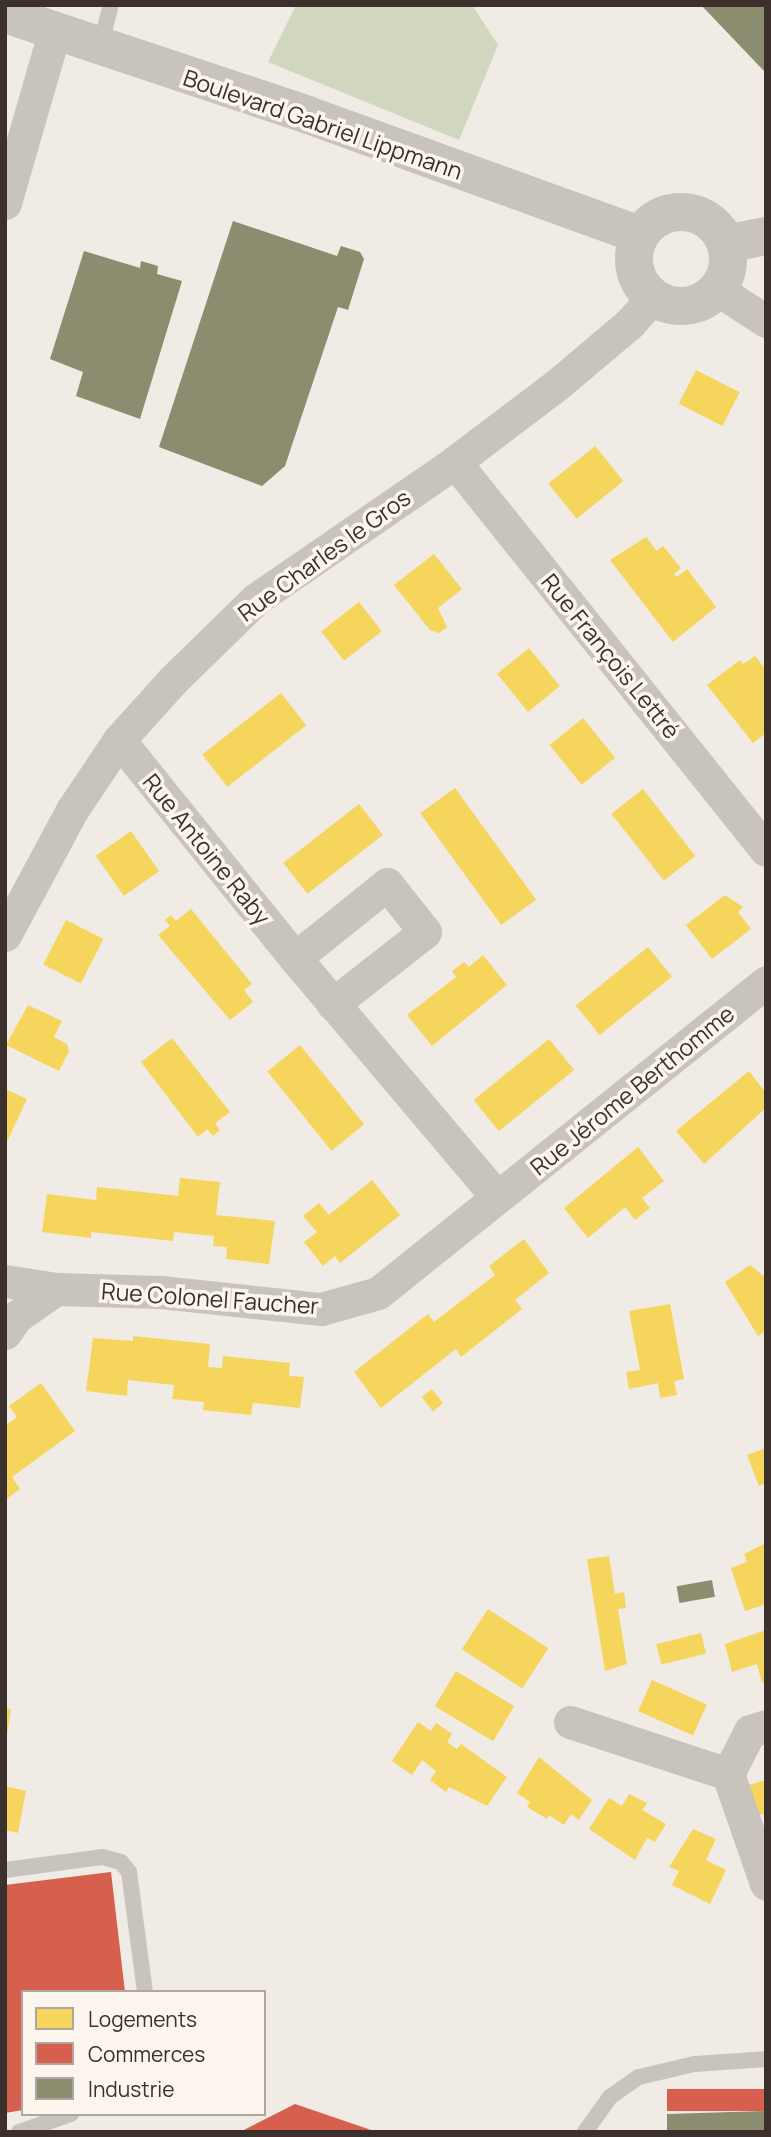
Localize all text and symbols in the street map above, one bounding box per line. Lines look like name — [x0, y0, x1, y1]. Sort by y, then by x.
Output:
street label: Boulevard Gabriel Lippmann — [180, 63, 466, 185]
street label: Rue Charles le Gros — [233, 483, 415, 627]
street label: Rue François Lettré — [536, 568, 686, 744]
street label: Rue Antoine Raby — [138, 768, 276, 930]
street label: Rue Jérome Berthomme — [525, 999, 739, 1181]
street label: Rue Colonel Faucher — [100, 1277, 320, 1319]
legend — [21, 1990, 266, 2116]
text: Logements — [88, 2005, 197, 2033]
text: Commerces — [88, 2040, 205, 2068]
text: Industrie — [88, 2075, 174, 2103]

